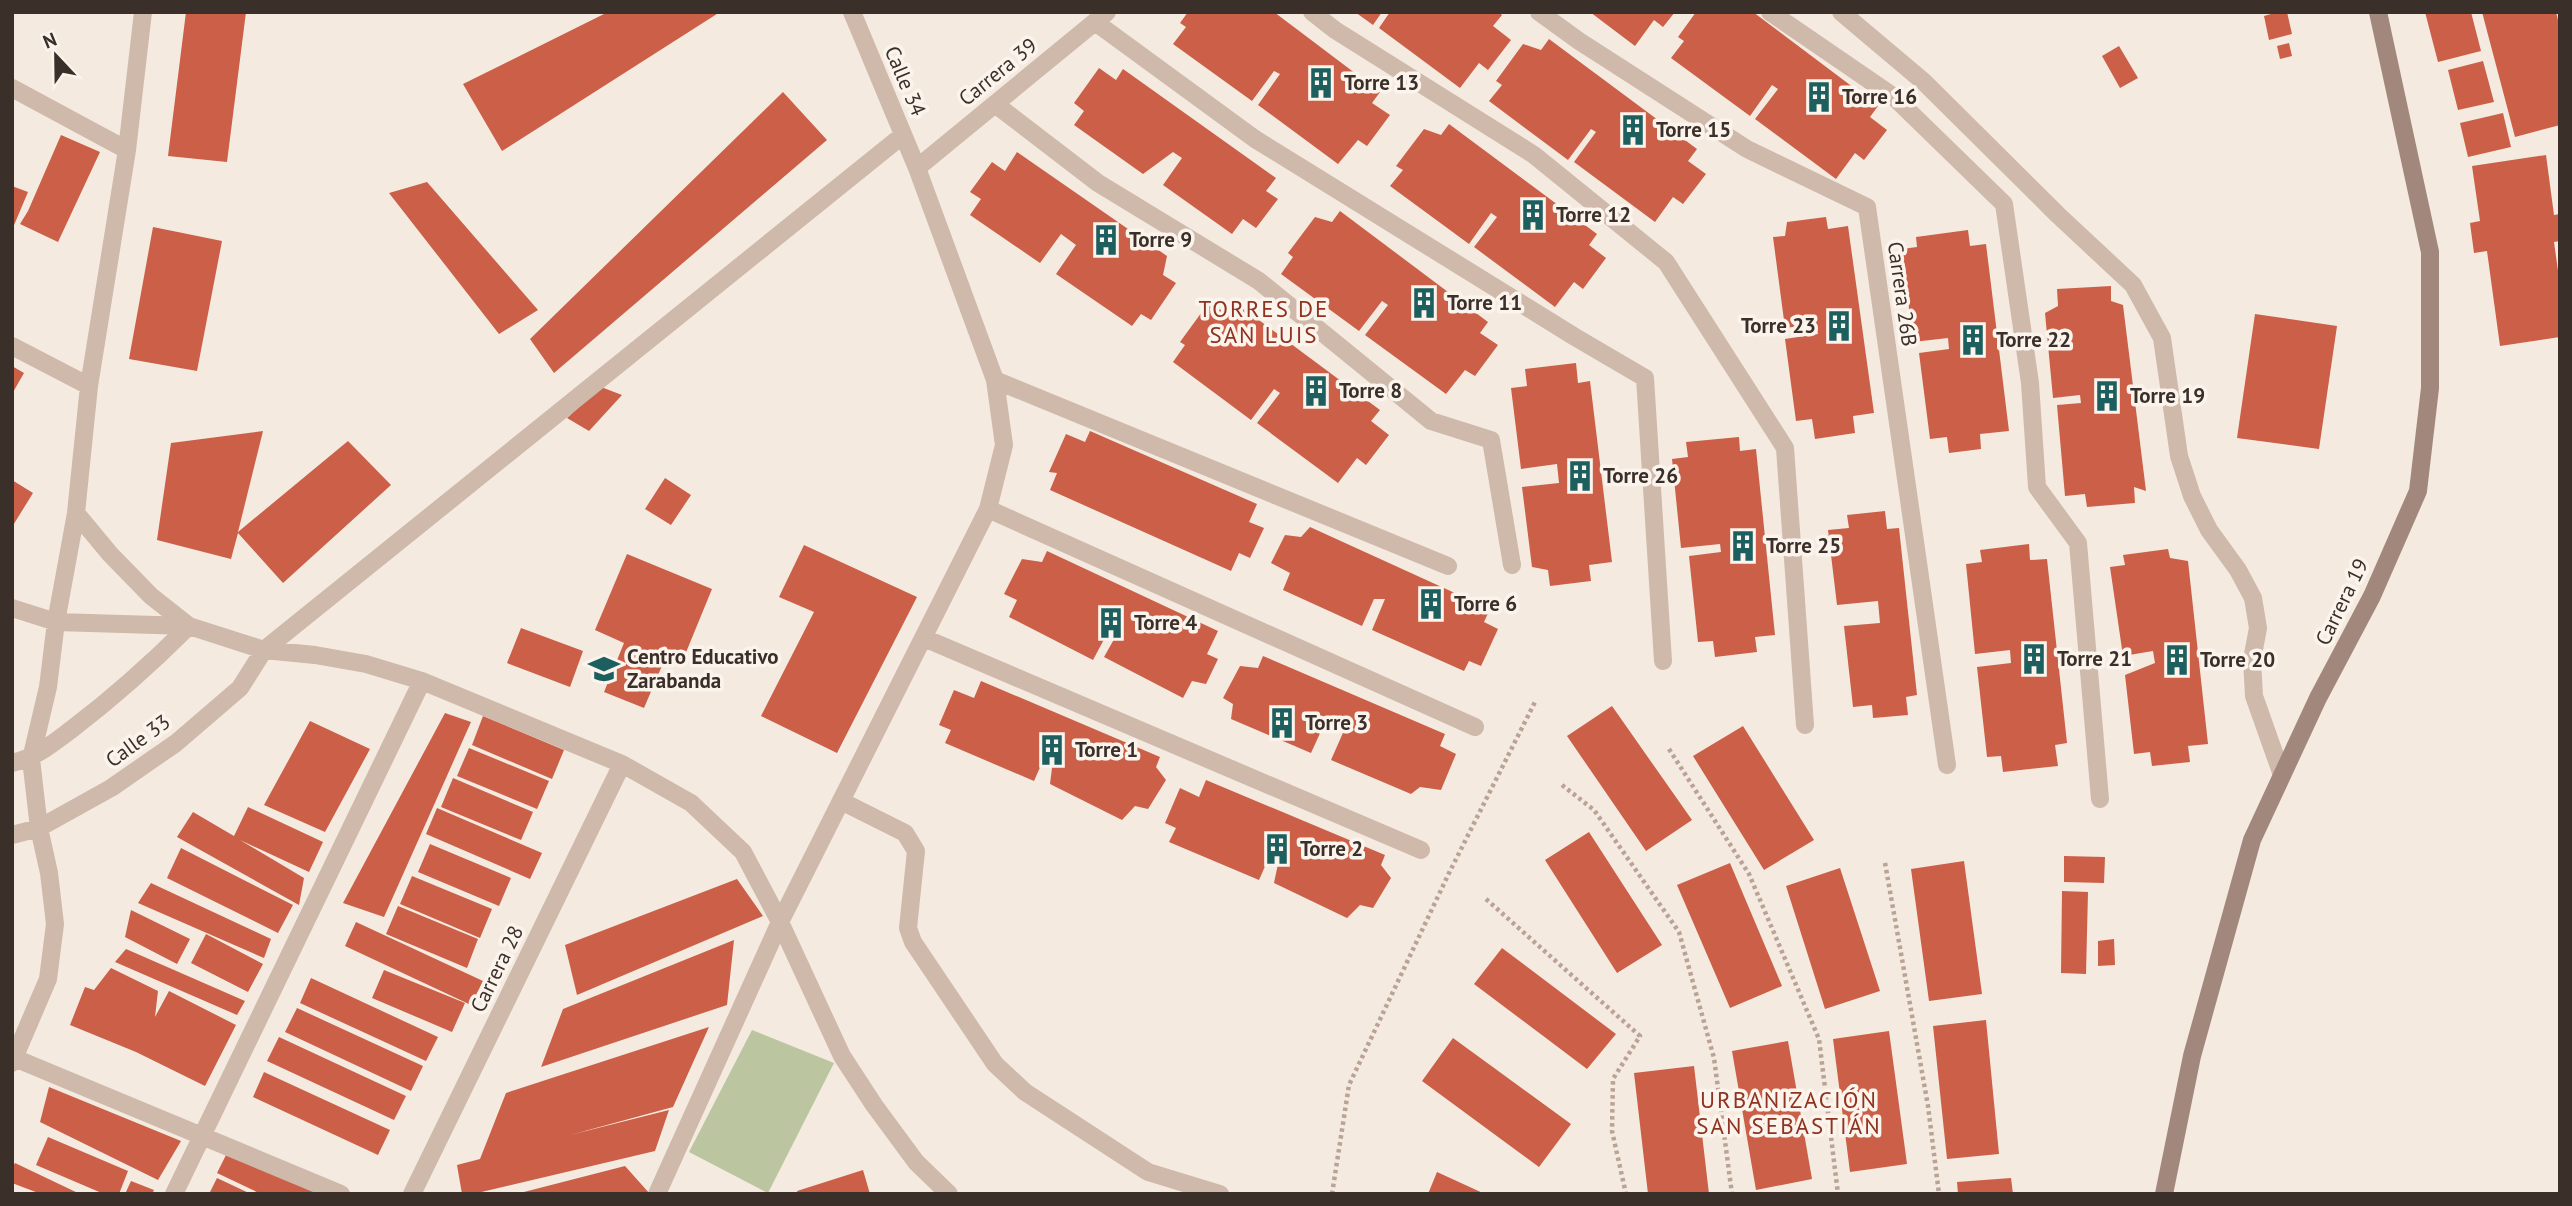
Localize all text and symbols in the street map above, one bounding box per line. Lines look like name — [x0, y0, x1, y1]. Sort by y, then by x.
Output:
north arrow — [21, 21, 91, 91]
text: N — [39, 27, 60, 54]
street label: Carrera 39 — [953, 32, 1042, 111]
street label: Calle 34 — [879, 42, 932, 120]
building icon: Torre 13 — [1304, 66, 1338, 100]
place label: Torre 13 — [1344, 69, 1419, 96]
building icon: Torre 16 — [1802, 80, 1836, 114]
place label: Torre 16 — [1842, 83, 1917, 110]
building icon: Torre 15 — [1616, 113, 1650, 147]
place label: Torre 15 — [1656, 116, 1731, 143]
building icon: Torre 12 — [1516, 198, 1550, 232]
place label: Torre 12 — [1556, 201, 1631, 228]
building icon: Torre 9 — [1089, 223, 1123, 257]
place label: Torre 9 — [1129, 226, 1192, 253]
street label: Carrera 26B — [1882, 240, 1923, 348]
building icon: Torre 11 — [1407, 286, 1441, 320]
place label: Torre 11 — [1447, 289, 1522, 316]
district label: TORRES DE SAN LUIS — [1199, 294, 1329, 349]
building icon: Torre 23 — [1822, 309, 1856, 343]
place label: Torre 23 — [1741, 312, 1816, 339]
building icon: Torre 22 — [1956, 323, 1990, 357]
place label: Torre 22 — [1996, 326, 2071, 353]
building icon: Torre 8 — [1299, 374, 1333, 408]
place label: Torre 8 — [1339, 377, 1402, 404]
building icon: Torre 19 — [2090, 379, 2124, 413]
place label: Torre 19 — [2130, 382, 2205, 409]
building icon: Torre 26 — [1563, 459, 1597, 493]
place label: Torre 26 — [1603, 462, 1678, 489]
building icon: Torre 25 — [1726, 529, 1760, 563]
place label: Torre 25 — [1766, 532, 1841, 559]
street label: Carrera 19 — [2309, 554, 2374, 650]
building icon: Torre 6 — [1414, 587, 1448, 621]
place label: Torre 6 — [1454, 590, 1517, 617]
building icon: Torre 4 — [1094, 606, 1128, 640]
place label: Torre 4 — [1134, 609, 1197, 636]
building icon: Torre 21 — [2017, 642, 2051, 676]
place label: Centro Educativo Zarabanda — [627, 643, 779, 694]
building icon: Torre 20 — [2160, 643, 2194, 677]
place label: Torre 21 — [2057, 645, 2132, 672]
place label: Torre 20 — [2200, 646, 2275, 673]
school or university icon: Centro Educativo Zarabanda — [587, 652, 621, 686]
building icon: Torre 3 — [1265, 706, 1299, 740]
street label: Calle 33 — [100, 708, 175, 773]
place label: Torre 3 — [1305, 709, 1368, 736]
building icon: Torre 1 — [1035, 733, 1069, 767]
place label: Torre 1 — [1075, 736, 1138, 763]
building icon: Torre 2 — [1260, 832, 1294, 866]
place label: Torre 2 — [1300, 835, 1363, 862]
street label: Carrera 28 — [464, 921, 529, 1017]
district label: URBANIZACIÓN SAN SEBASTIÁN — [1696, 1085, 1882, 1140]

